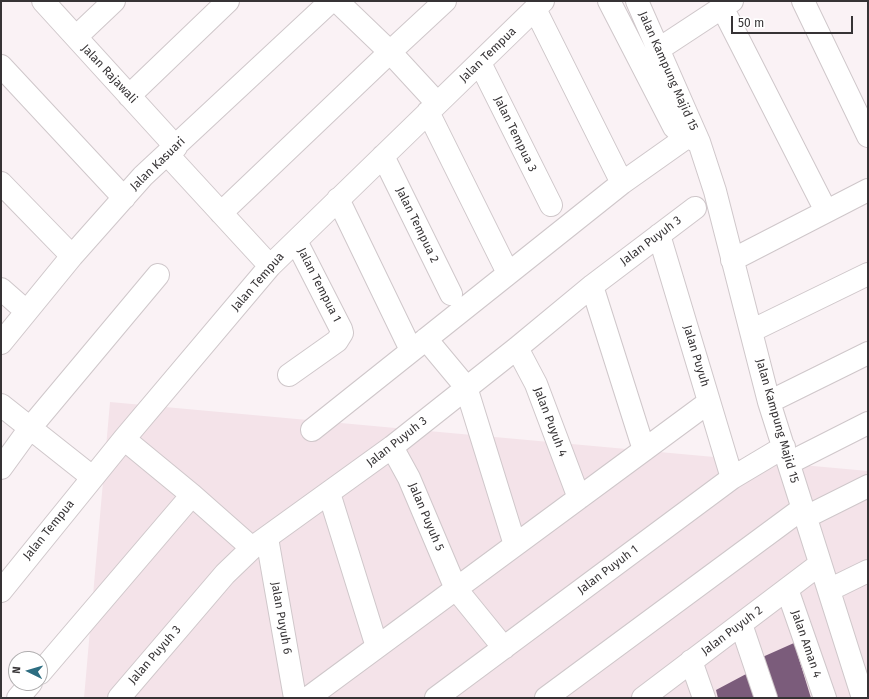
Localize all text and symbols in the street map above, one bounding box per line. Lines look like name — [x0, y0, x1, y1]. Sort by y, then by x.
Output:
scale bar — [733, 8, 855, 34]
street label: Jalan Kampung Majid 15 — [635, 9, 701, 133]
text: 50 m — [738, 16, 764, 30]
street label: Jalan Tempua — [457, 24, 519, 86]
street label: Jalan Rajawali — [78, 42, 140, 106]
street label: Jalan Tempua 3 — [490, 94, 540, 174]
street label: Jalan Kasuari — [128, 134, 188, 194]
street label: Jalan Tempua 2 — [392, 185, 442, 265]
street label: Jalan Puyuh 3 — [618, 213, 684, 269]
street label: Jalan Tempua 1 — [294, 245, 344, 325]
street label: Jalan Tempua — [229, 250, 287, 314]
street label: Jalan Puyuh — [680, 323, 712, 389]
street label: Jalan Kampung Majid 15 — [752, 357, 802, 485]
street label: Jalan Puyuh 4 — [530, 385, 570, 459]
street label: Jalan Puyuh 3 — [364, 414, 430, 470]
street label: Jalan Puyuh 5 — [405, 481, 447, 553]
street label: Jalan Tempua — [20, 497, 78, 563]
street label: Jalan Puyuh 1 — [575, 543, 641, 597]
street label: Jalan Puyuh 6 — [268, 581, 294, 655]
street label: Jalan Puyuh 2 — [699, 603, 765, 659]
street label: Jalan Aman 4 — [788, 608, 824, 680]
street label: Jalan Puyuh 3 — [126, 623, 184, 687]
north arrow — [8, 651, 48, 691]
text: N — [10, 666, 23, 674]

